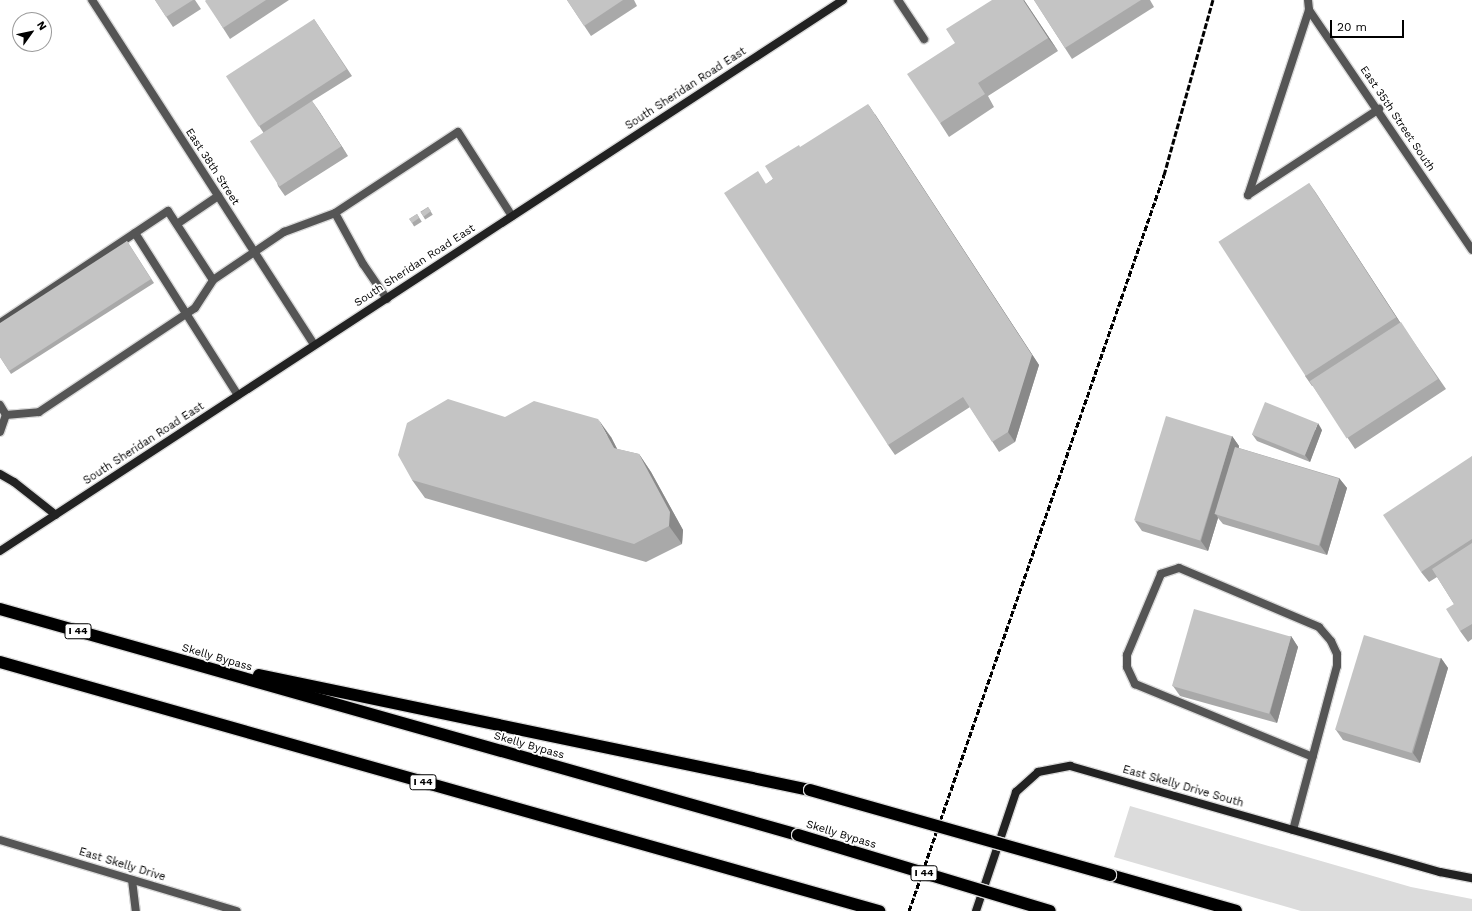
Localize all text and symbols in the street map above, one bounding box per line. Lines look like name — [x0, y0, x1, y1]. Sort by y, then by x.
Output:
north arrow — [12, 12, 52, 52]
scale bar — [1332, 12, 1406, 38]
text: N — [34, 19, 49, 33]
text: 20 m — [1337, 20, 1367, 34]
street label: South Sheridan Road East — [623, 45, 749, 133]
street label: East 35th Street South — [1357, 64, 1437, 174]
street label: East 38th Street — [182, 126, 242, 208]
street label: South Sheridan Road East — [352, 222, 478, 310]
street label: South Sheridan Road East — [81, 400, 207, 488]
road number: I 44 — [64, 623, 92, 639]
street label: Skelly Bypass — [180, 642, 254, 674]
street label: Skelly Bypass — [492, 730, 566, 762]
street label: East Skelly Drive South — [1121, 763, 1245, 811]
road number: I 44 — [409, 774, 437, 790]
street label: Skelly Bypass — [804, 818, 878, 852]
street label: East Skelly Drive — [77, 846, 167, 884]
road number: I 44 — [910, 865, 938, 881]

